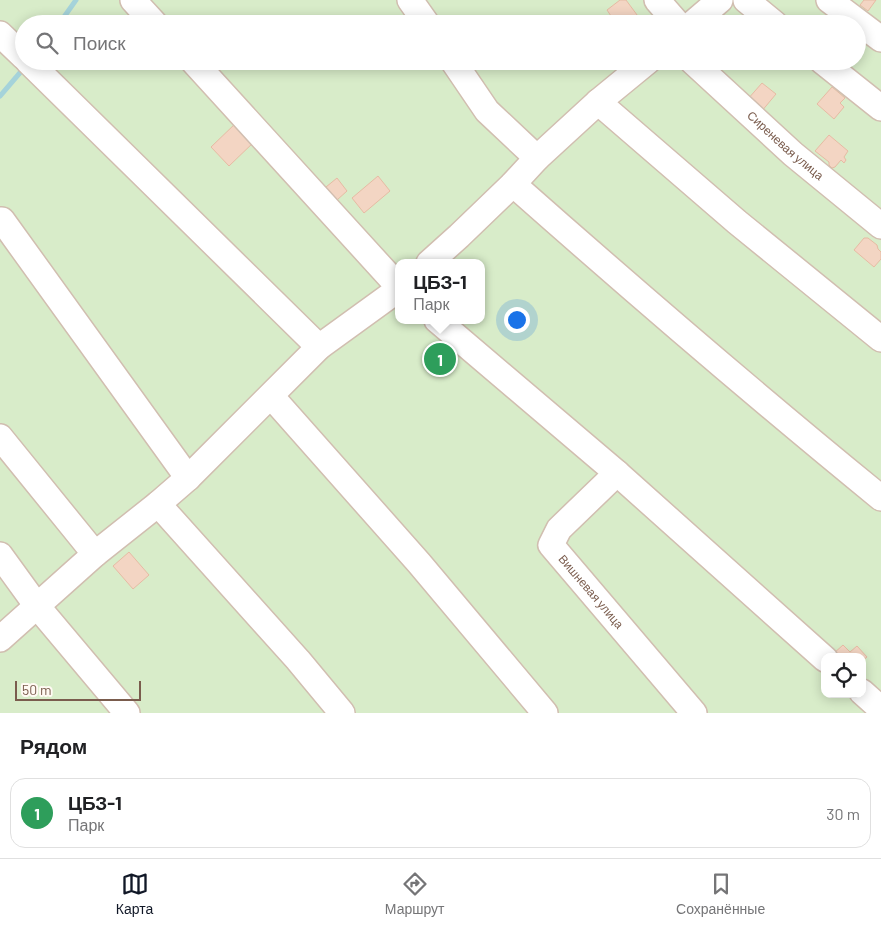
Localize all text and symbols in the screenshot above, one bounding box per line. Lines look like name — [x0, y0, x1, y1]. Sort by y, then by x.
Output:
search box — [15, 15, 866, 70]
icon: search — [33, 29, 61, 57]
text: Поиск — [73, 31, 126, 54]
street label: Сиреневая улица — [745, 108, 827, 182]
popup — [395, 259, 485, 324]
text: ЦБЗ-1 — [413, 270, 467, 293]
text: Парк — [413, 294, 449, 313]
your location — [504, 307, 530, 333]
pin: 1 — [424, 340, 456, 378]
street label: Вишневая улица — [556, 551, 627, 631]
map controls — [821, 653, 866, 698]
button: locate — [821, 653, 866, 698]
scale bar — [15, 678, 141, 701]
text: 50 m — [22, 681, 51, 698]
text: Рядом — [20, 733, 87, 758]
text: ЦБЗ-1 — [68, 791, 122, 814]
text: 1 — [34, 804, 40, 823]
text: 30 m — [826, 804, 860, 823]
text: Парк — [68, 815, 104, 834]
tab: Карта — [116, 870, 153, 917]
tab: Маршрут — [385, 870, 444, 917]
tab: Сохранённые — [676, 870, 765, 917]

